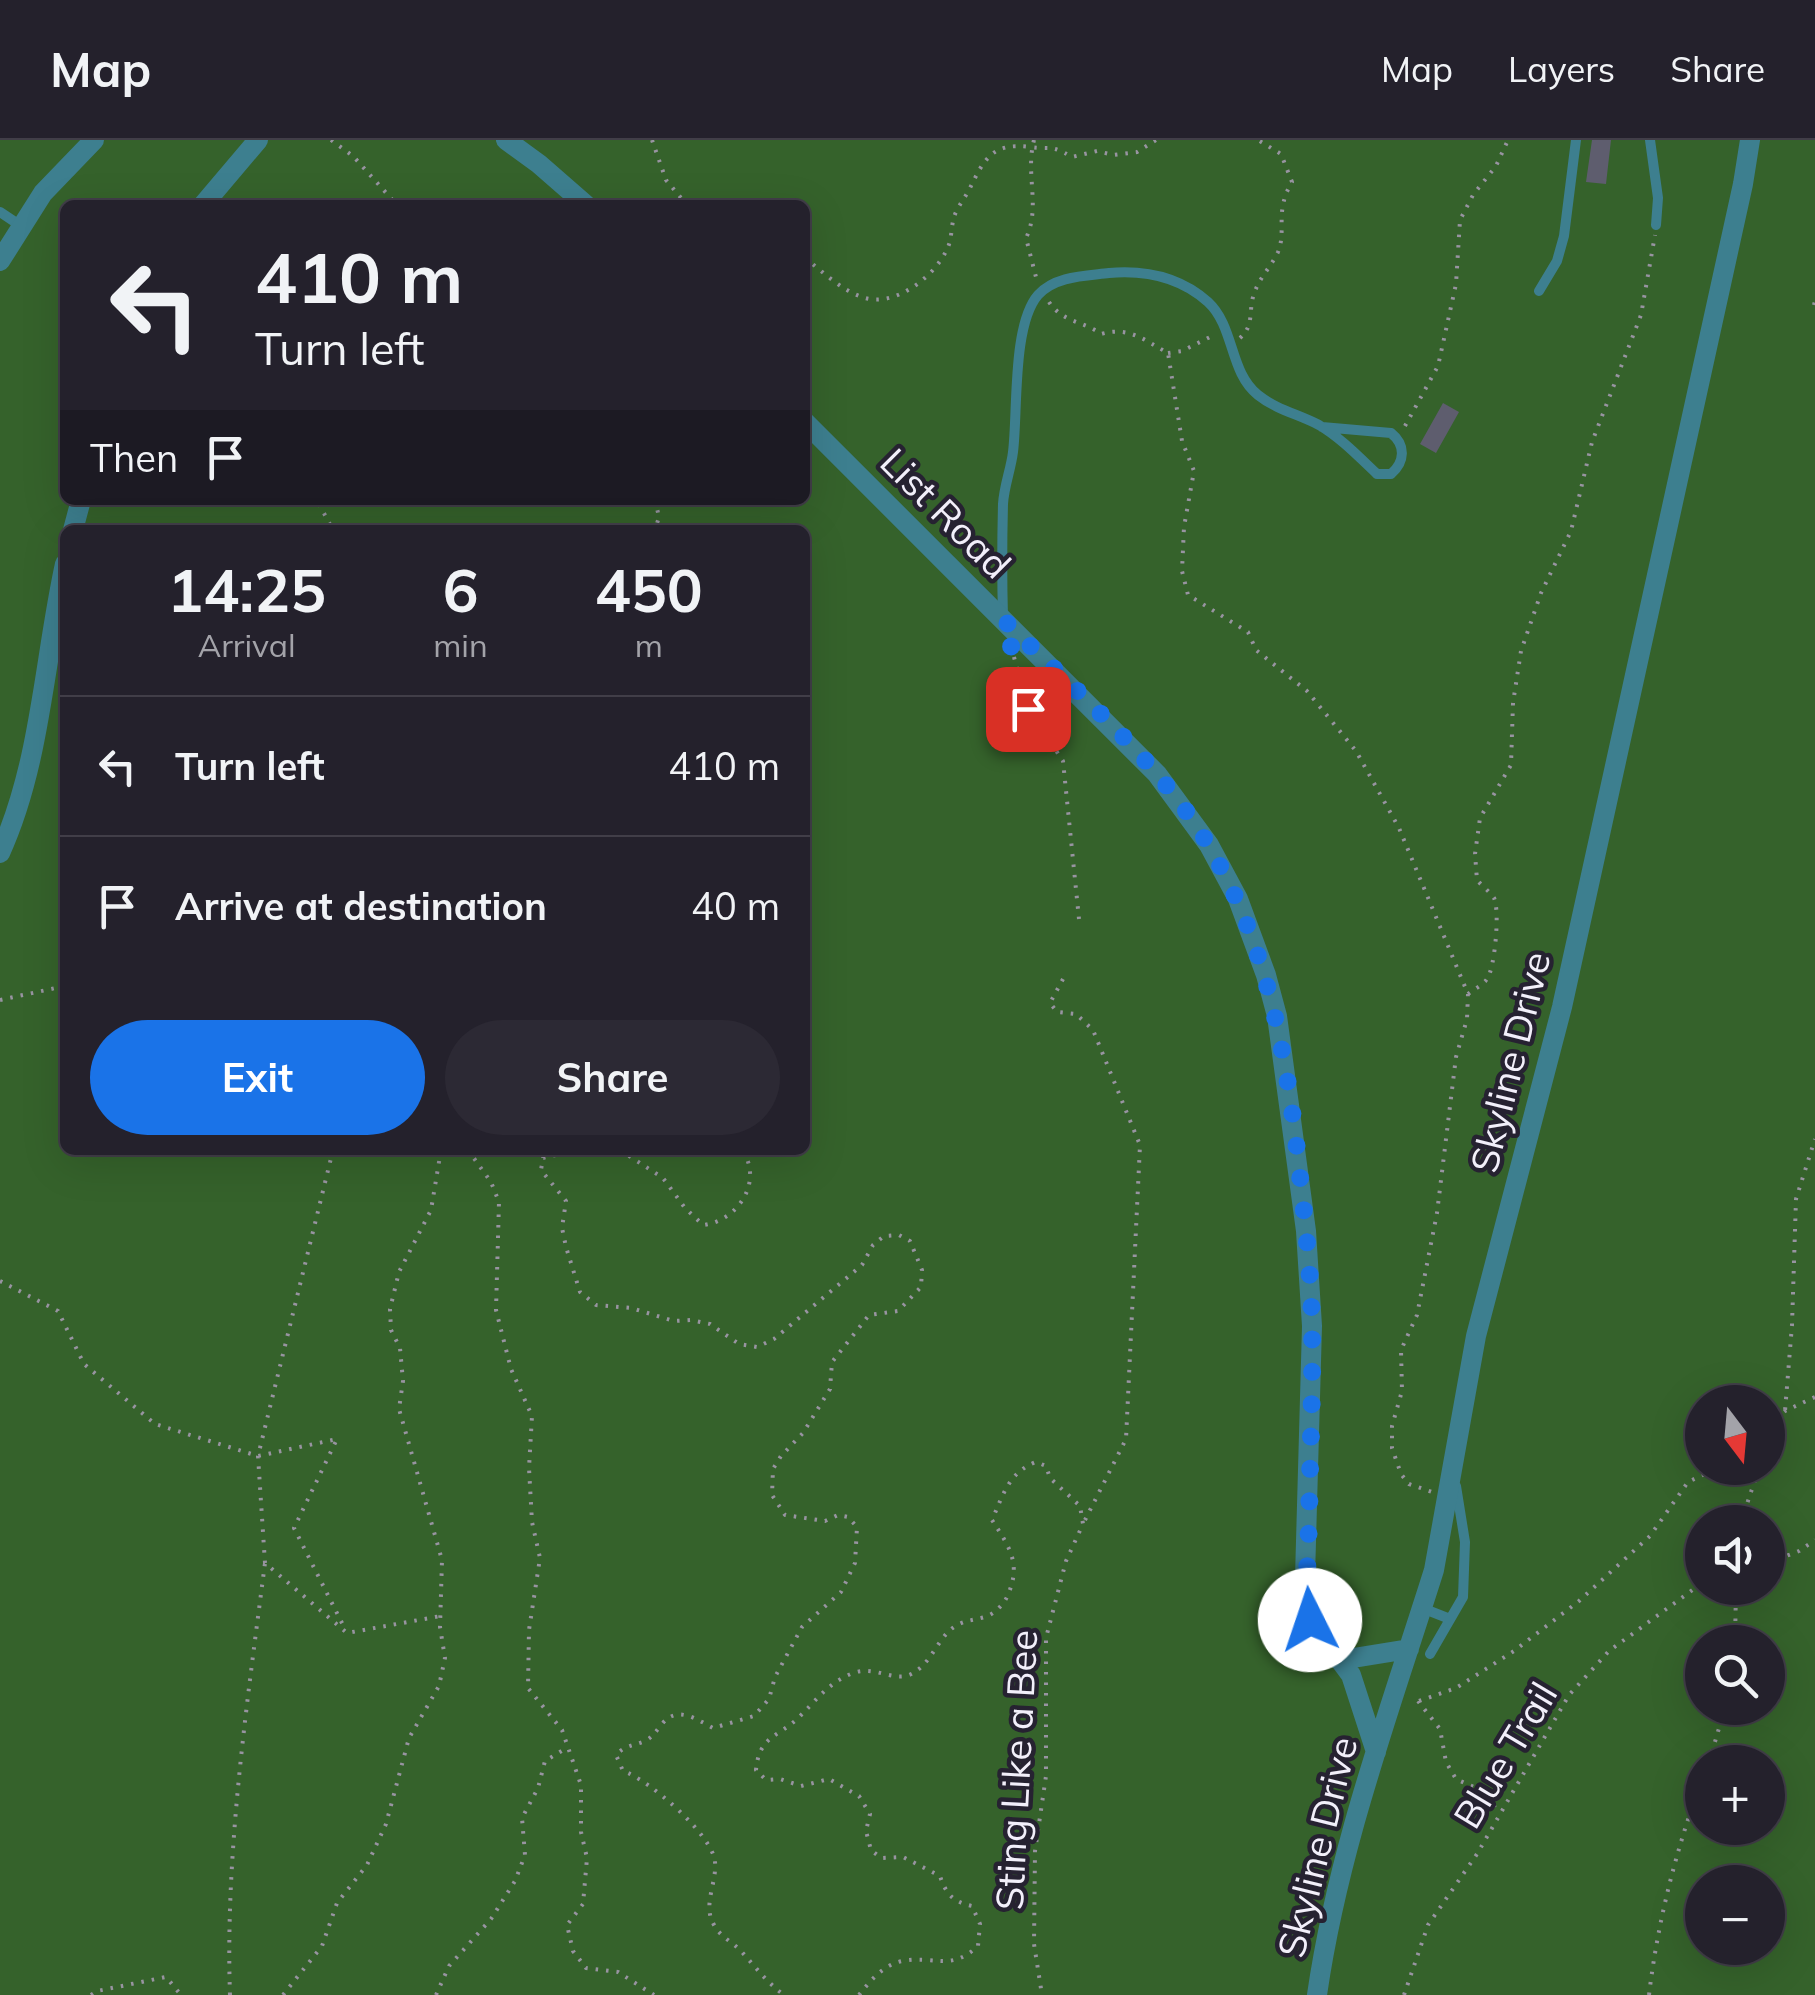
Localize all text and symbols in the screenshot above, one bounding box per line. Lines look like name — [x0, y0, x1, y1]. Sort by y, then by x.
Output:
text: Map — [50, 39, 151, 99]
text: Map — [1381, 47, 1453, 91]
text: Layers — [1508, 47, 1615, 91]
text: Share — [1670, 47, 1765, 91]
text: 410 m — [255, 233, 463, 321]
icon: left — [90, 240, 220, 370]
text: Turn left — [255, 320, 424, 376]
icon: arrive — [198, 430, 253, 485]
text: Then — [90, 434, 178, 482]
street label: List Road — [871, 438, 1021, 588]
text: 14:25 — [167, 552, 326, 627]
text: 6 — [442, 552, 478, 627]
text: 450 — [595, 552, 703, 627]
text: Arrival — [198, 625, 296, 665]
text: min — [433, 625, 488, 665]
text: m — [635, 625, 663, 665]
pin — [986, 667, 1071, 752]
icon: arrive — [1001, 682, 1056, 737]
icon: left — [90, 739, 145, 794]
text: Turn left — [175, 742, 325, 790]
text: 410 m — [668, 742, 780, 790]
icon: arrive — [90, 879, 145, 934]
text: Arrive at destination — [175, 882, 547, 930]
text: 40 m — [691, 882, 780, 930]
street label: Skyline Drive — [1459, 947, 1561, 1177]
button: Exit — [90, 1020, 425, 1135]
button: Share — [445, 1020, 780, 1135]
north arrow — [1685, 1385, 1785, 1485]
map controls — [1685, 1385, 1785, 1965]
button: sound — [1685, 1505, 1785, 1605]
position arrow — [1258, 1568, 1362, 1672]
button: search — [1685, 1625, 1785, 1725]
street label: Sting Like a Bee — [985, 1629, 1047, 1911]
street label: Blue Trail — [1443, 1673, 1567, 1837]
street label: Skyline Drive — [1266, 1732, 1368, 1962]
button: + — [1685, 1745, 1785, 1845]
button: − — [1685, 1865, 1785, 1965]

